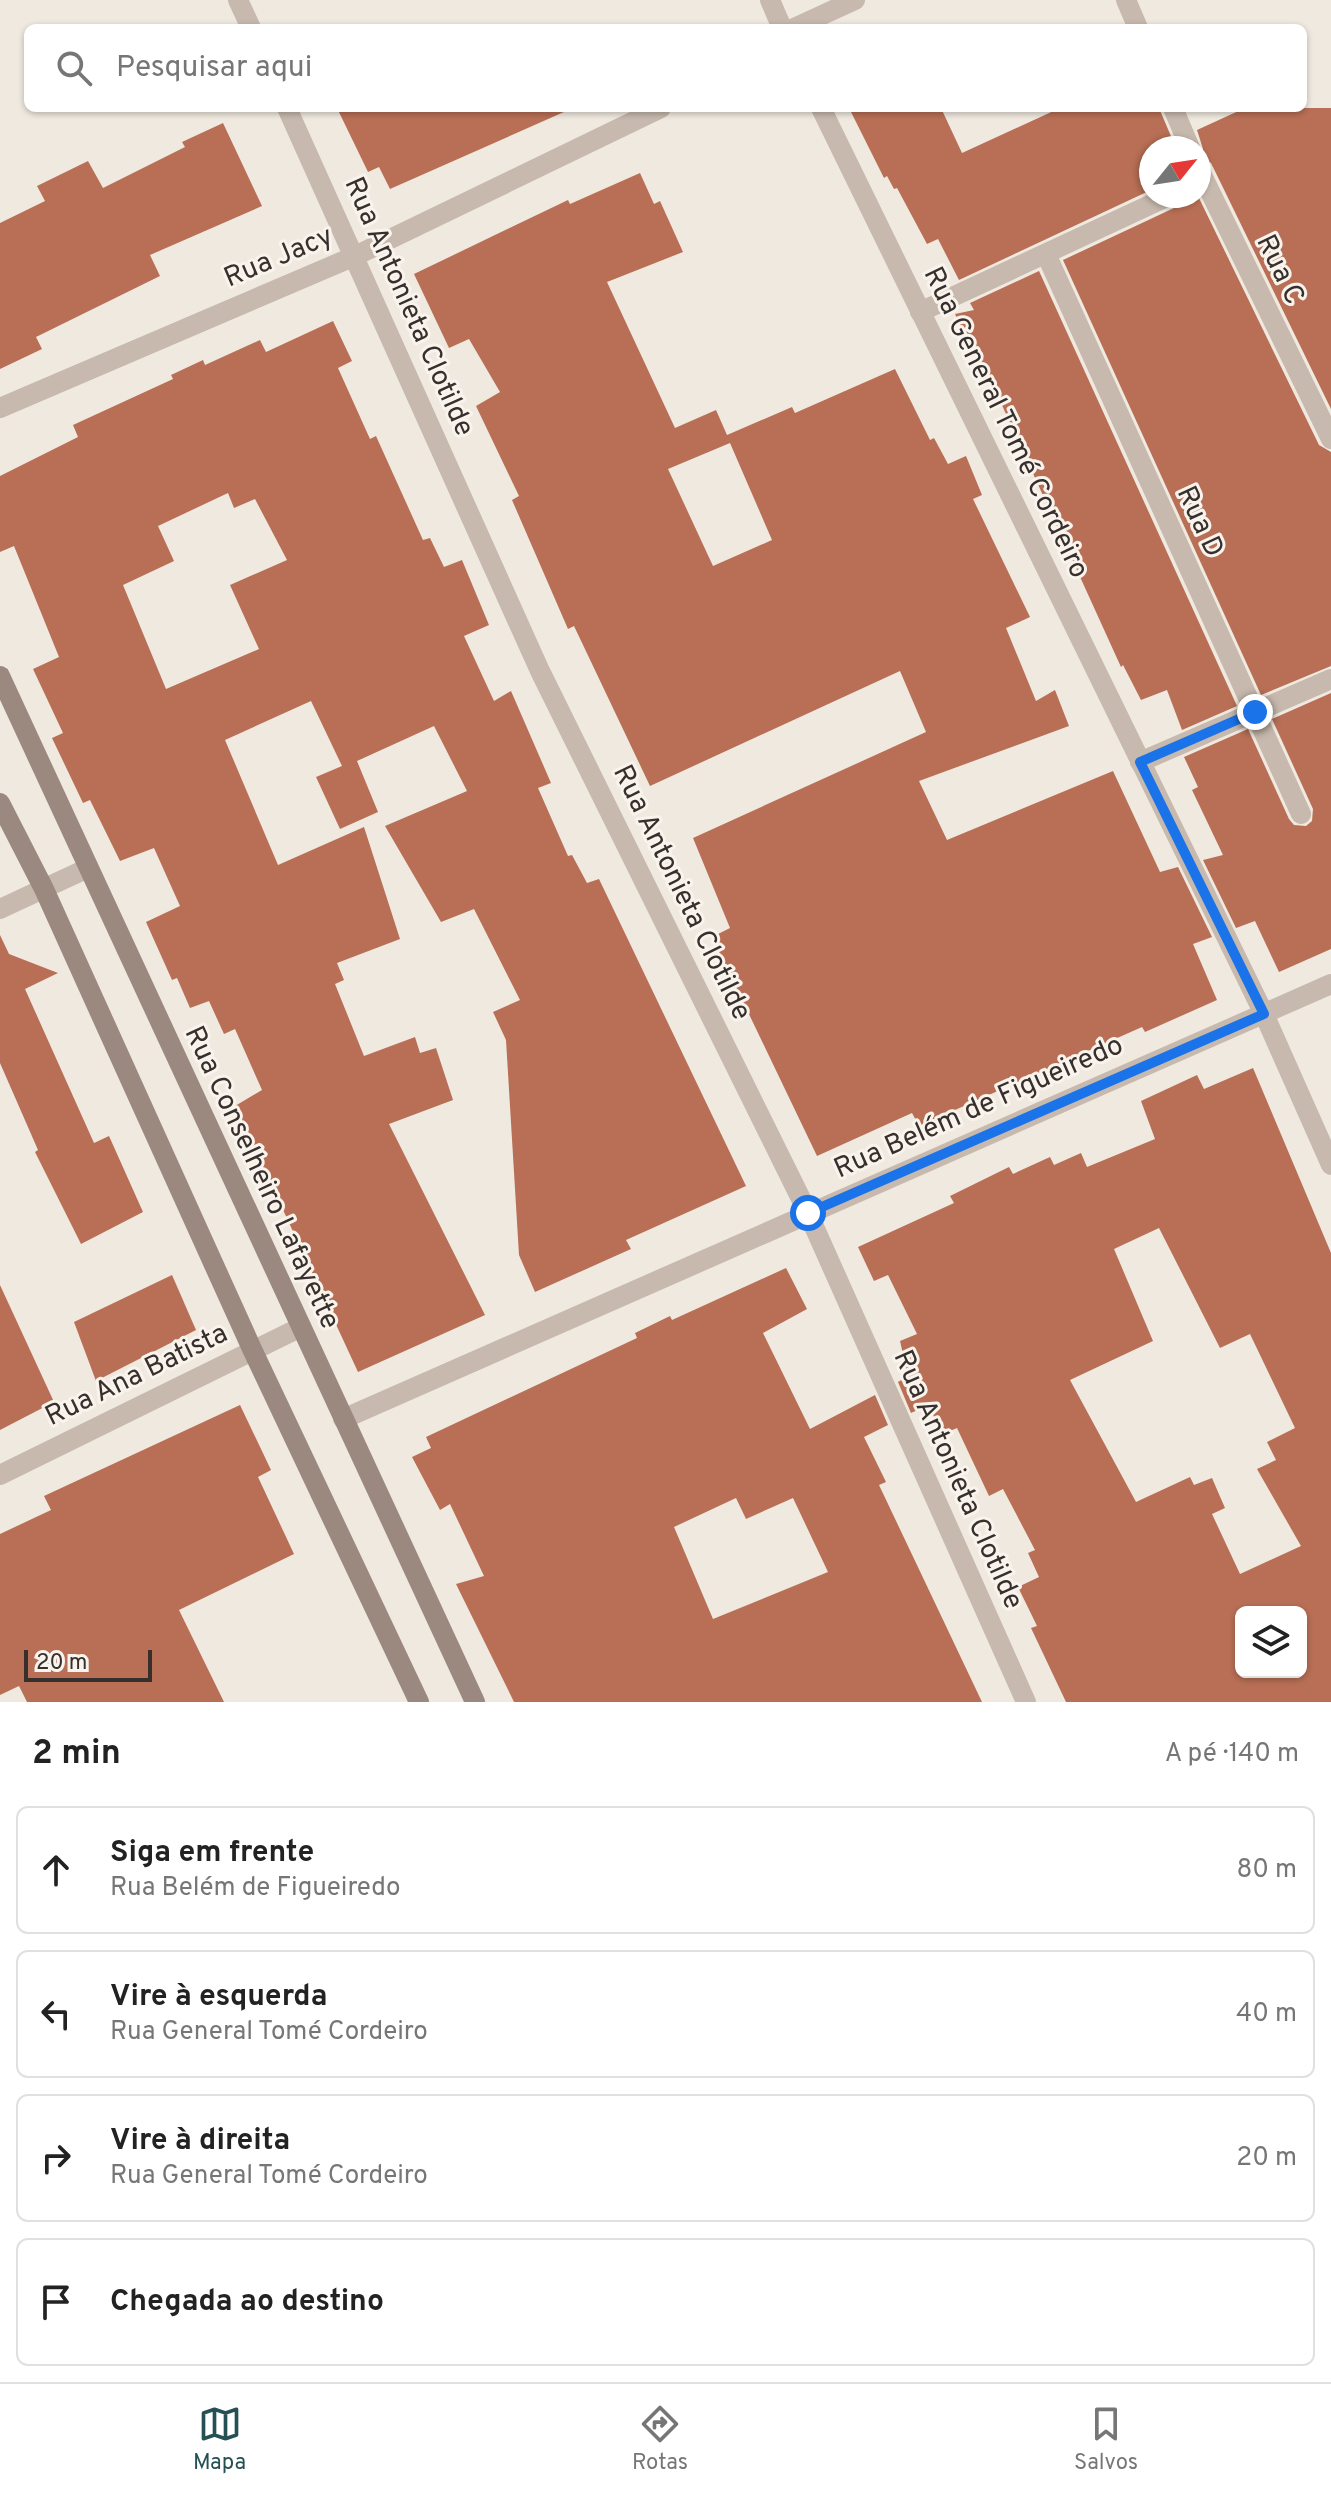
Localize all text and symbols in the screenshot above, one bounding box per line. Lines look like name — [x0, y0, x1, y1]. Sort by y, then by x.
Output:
search box — [24, 24, 1307, 112]
icon: search — [52, 46, 96, 90]
text: Pesquisar aqui — [116, 50, 312, 87]
north arrow — [1139, 136, 1211, 208]
street label: Rua Antonieta Clotilde — [335, 172, 481, 442]
street label: Rua Jacy — [219, 219, 339, 297]
street label: Rua C — [1247, 229, 1311, 311]
street label: Rua General Tomé Cordeiro — [914, 261, 1096, 585]
street label: Rua D — [1167, 481, 1231, 563]
route end — [1237, 694, 1273, 730]
street label: Rua Antonieta Clotilde — [603, 759, 759, 1027]
street label: Rua Conselheiro Lafayette — [175, 1021, 347, 1335]
street label: Rua Belém de Figueiredo — [829, 1028, 1129, 1188]
route start — [790, 1195, 826, 1231]
street label: Rua Ana Batista — [40, 1316, 234, 1436]
street label: Rua Antonieta Clotilde — [884, 1345, 1030, 1615]
map controls — [1235, 1606, 1307, 1678]
button: layers — [1235, 1606, 1307, 1678]
scale bar — [24, 1646, 152, 1682]
text: 20 m — [36, 1650, 87, 1677]
text: 2 min — [32, 1733, 121, 1776]
text: A pé · 140 m — [1165, 1738, 1299, 1771]
text: Siga em frente — [110, 1835, 314, 1872]
icon: ahead — [34, 1848, 78, 1892]
text: 80 m — [1237, 1854, 1297, 1887]
text: Rua Belém de Figueiredo — [110, 1872, 400, 1905]
text: Vire à esquerda — [110, 1979, 327, 2016]
icon: left — [34, 1992, 78, 2036]
text: 40 m — [1236, 1998, 1297, 2031]
text: Rua General Tomé Cordeiro — [110, 2016, 428, 2049]
text: Vire à direita — [110, 2123, 290, 2160]
icon: right — [34, 2136, 78, 2180]
text: 20 m — [1236, 2142, 1297, 2175]
text: Rua General Tomé Cordeiro — [110, 2160, 428, 2193]
icon: arrive — [34, 2280, 78, 2324]
text: Chegada ao destino — [110, 2284, 384, 2321]
tab: Mapa — [193, 2402, 246, 2477]
tab: Rotas — [632, 2402, 688, 2477]
tab: Salvos — [1074, 2402, 1138, 2477]

